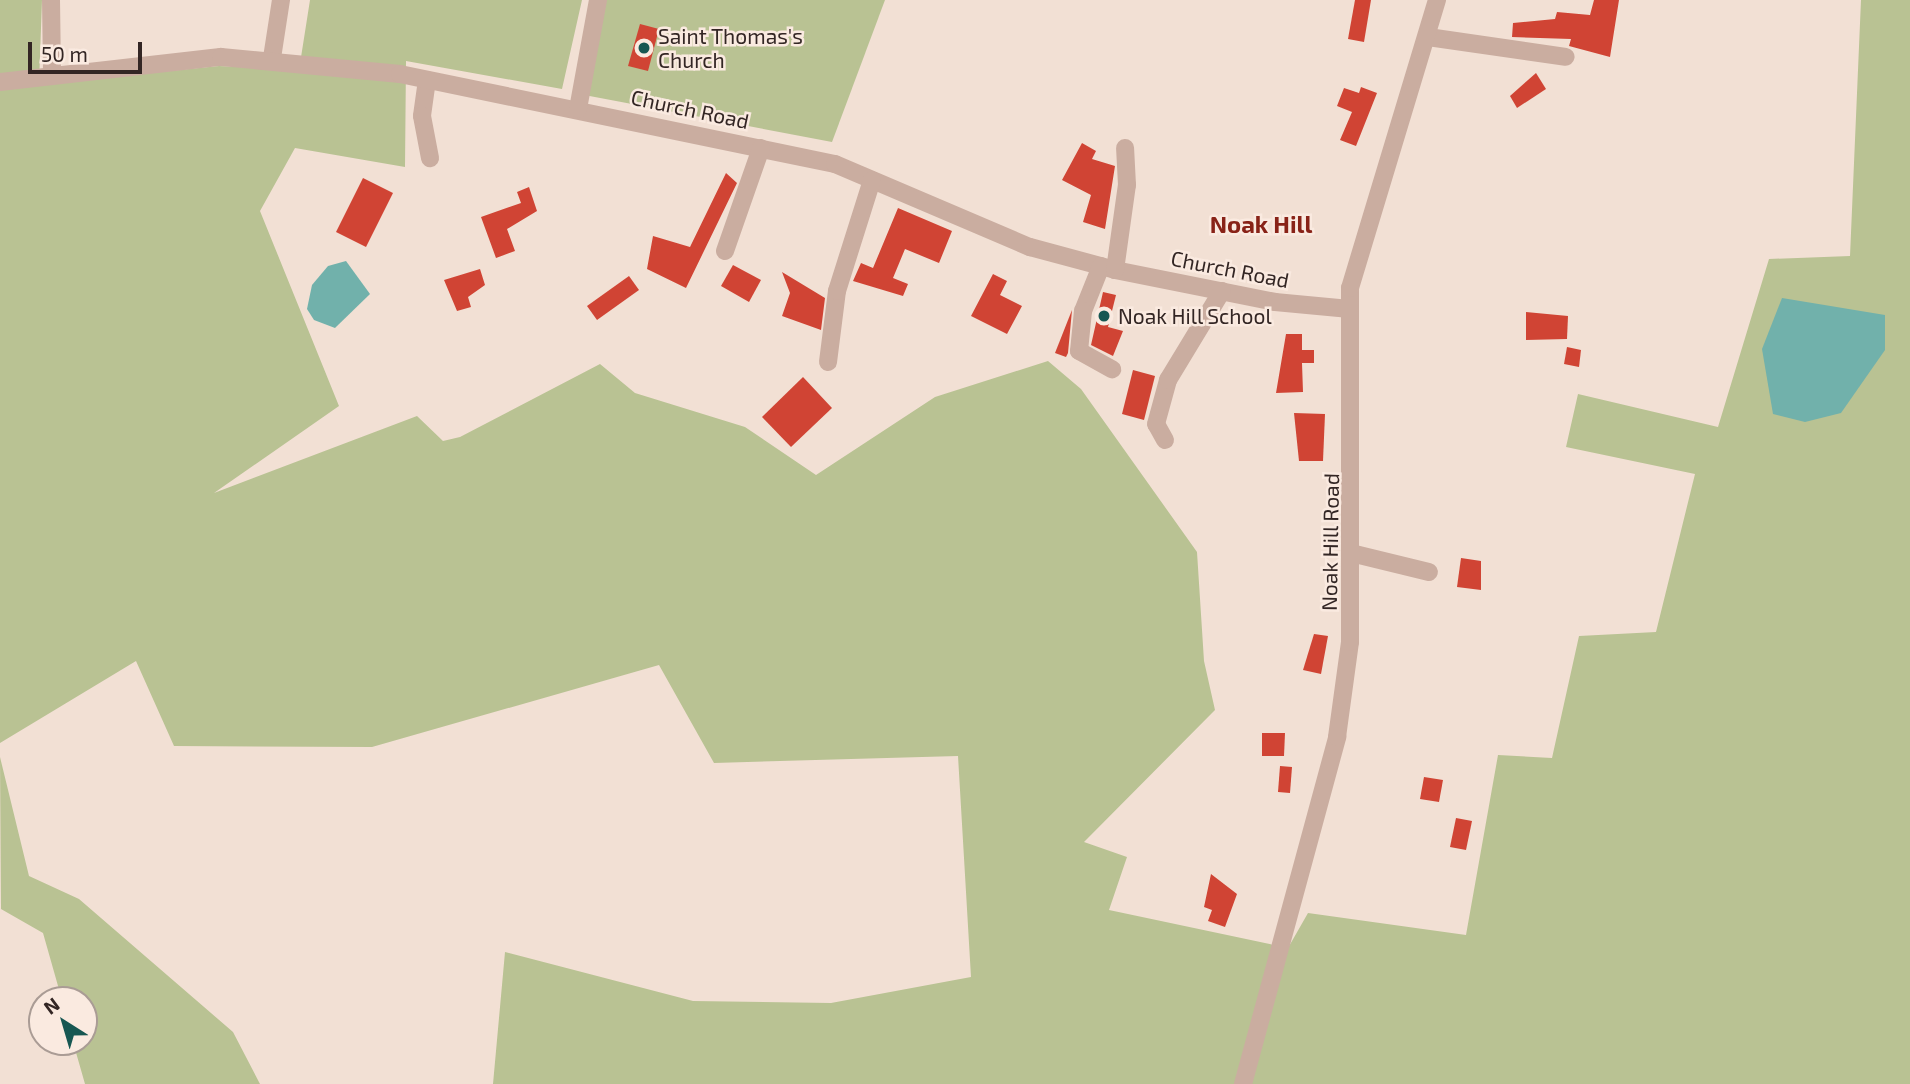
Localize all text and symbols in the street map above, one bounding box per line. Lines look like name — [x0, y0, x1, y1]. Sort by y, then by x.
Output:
place label: Saint Thomas's Church — [658, 23, 803, 73]
scale bar — [32, 28, 145, 72]
marker: Saint Thomas's Church — [636, 40, 652, 56]
text: 50 m — [41, 41, 88, 66]
street label: Church Road — [629, 84, 751, 134]
district label: Noak Hill — [1210, 210, 1312, 238]
street label: Church Road — [1169, 245, 1291, 293]
place label: Noak Hill School — [1118, 303, 1272, 329]
marker: Noak Hill School — [1096, 308, 1112, 324]
street label: Noak Hill Road — [1316, 473, 1344, 611]
north arrow — [28, 986, 98, 1056]
text: N — [39, 992, 64, 1019]

